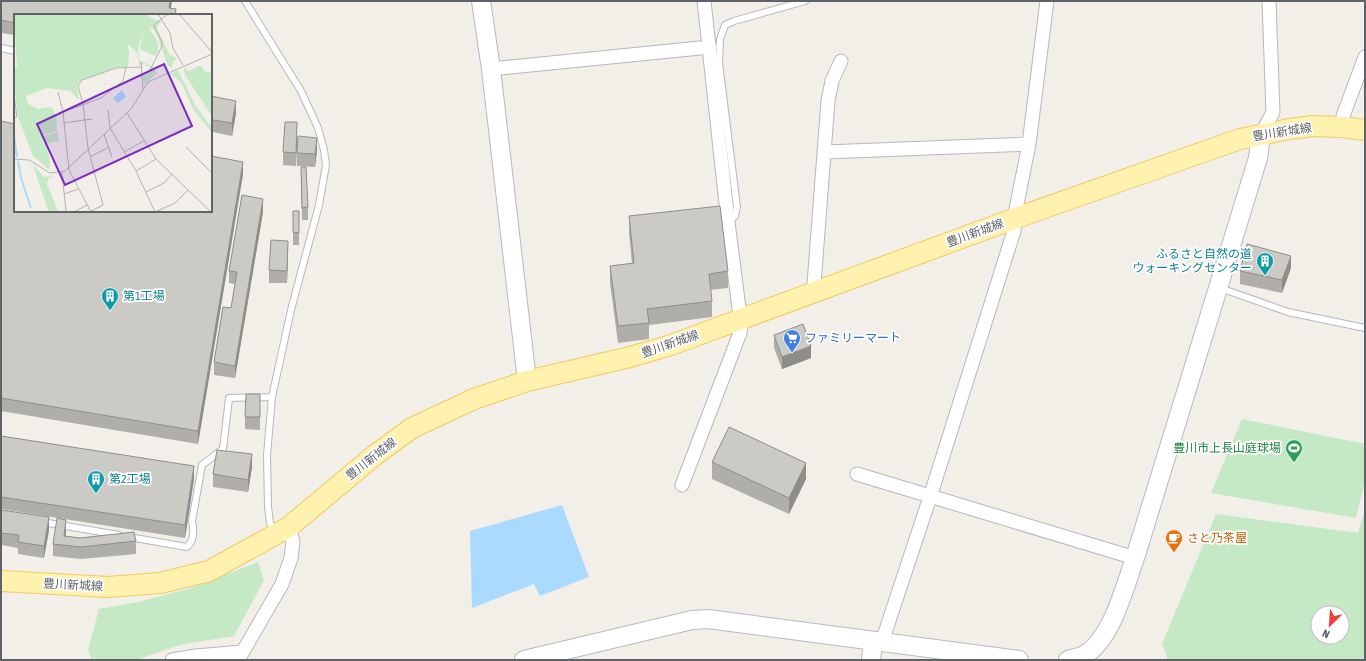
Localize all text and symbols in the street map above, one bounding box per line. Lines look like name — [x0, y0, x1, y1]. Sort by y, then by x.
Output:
inset map — [14, 14, 212, 212]
street label: 豊川新城線 — [1251, 120, 1313, 144]
street label: 豊川新城線 — [944, 216, 1006, 250]
place label: ふるさと自然の道 ウォーキングセンター — [1132, 247, 1252, 275]
building icon: ふるさと自然の道 ウォーキングセンター — [1255, 251, 1275, 276]
building icon: 第1工場 — [100, 286, 120, 311]
place label: 第1工場 — [123, 289, 165, 303]
street label: 豊川新城線 — [639, 328, 701, 360]
supermarket icon: ファミリーマート — [782, 328, 802, 353]
place label: ファミリーマート — [805, 331, 901, 345]
street label: 豊川新城線 — [343, 435, 399, 483]
sports icon: 豊川市上長山庭球場 — [1284, 438, 1304, 463]
place label: 豊川市上長山庭球場 — [1173, 441, 1281, 455]
building icon: 第2工場 — [86, 469, 106, 494]
place label: 第2工場 — [109, 472, 151, 486]
cafe icon: さと乃茶屋 — [1164, 528, 1184, 553]
place label: さと乃茶屋 — [1187, 531, 1247, 545]
street label: 豊川新城線 — [43, 576, 103, 594]
north arrow — [1310, 605, 1350, 645]
text: N — [1320, 627, 1331, 641]

